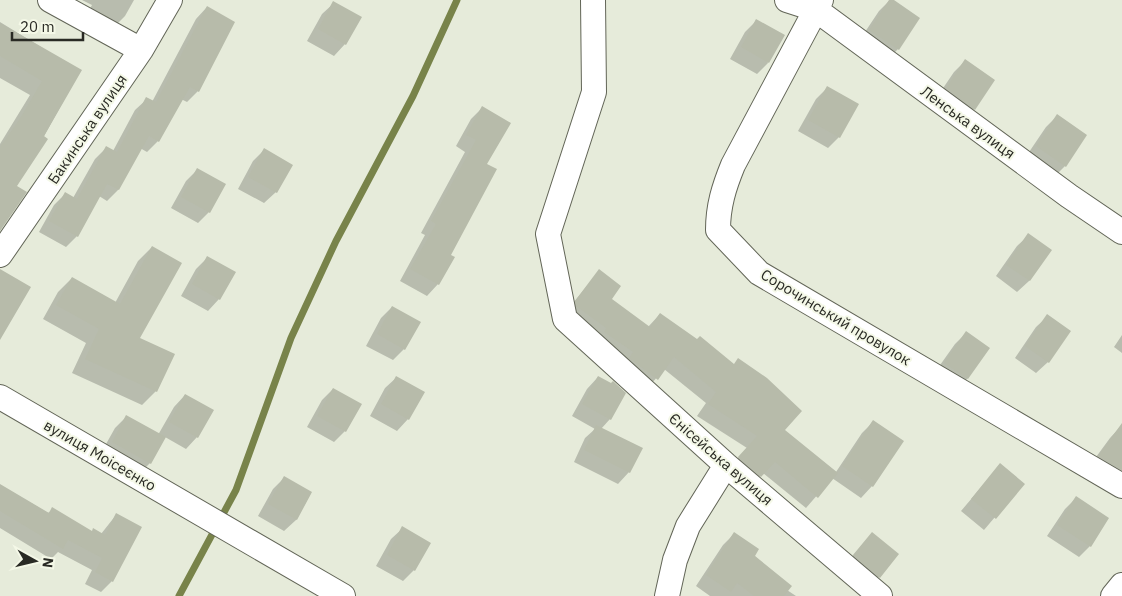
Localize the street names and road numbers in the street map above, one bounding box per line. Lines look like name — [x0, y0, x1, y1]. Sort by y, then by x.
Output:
street label: Бакинська вулиця — [43, 71, 131, 187]
street label: Ленська вулиця — [917, 81, 1019, 163]
street label: Сорочинський провулок — [758, 265, 914, 369]
street label: Єнісейська вулиця — [665, 409, 777, 509]
street label: вулиця Моісеєнко — [41, 415, 159, 495]

